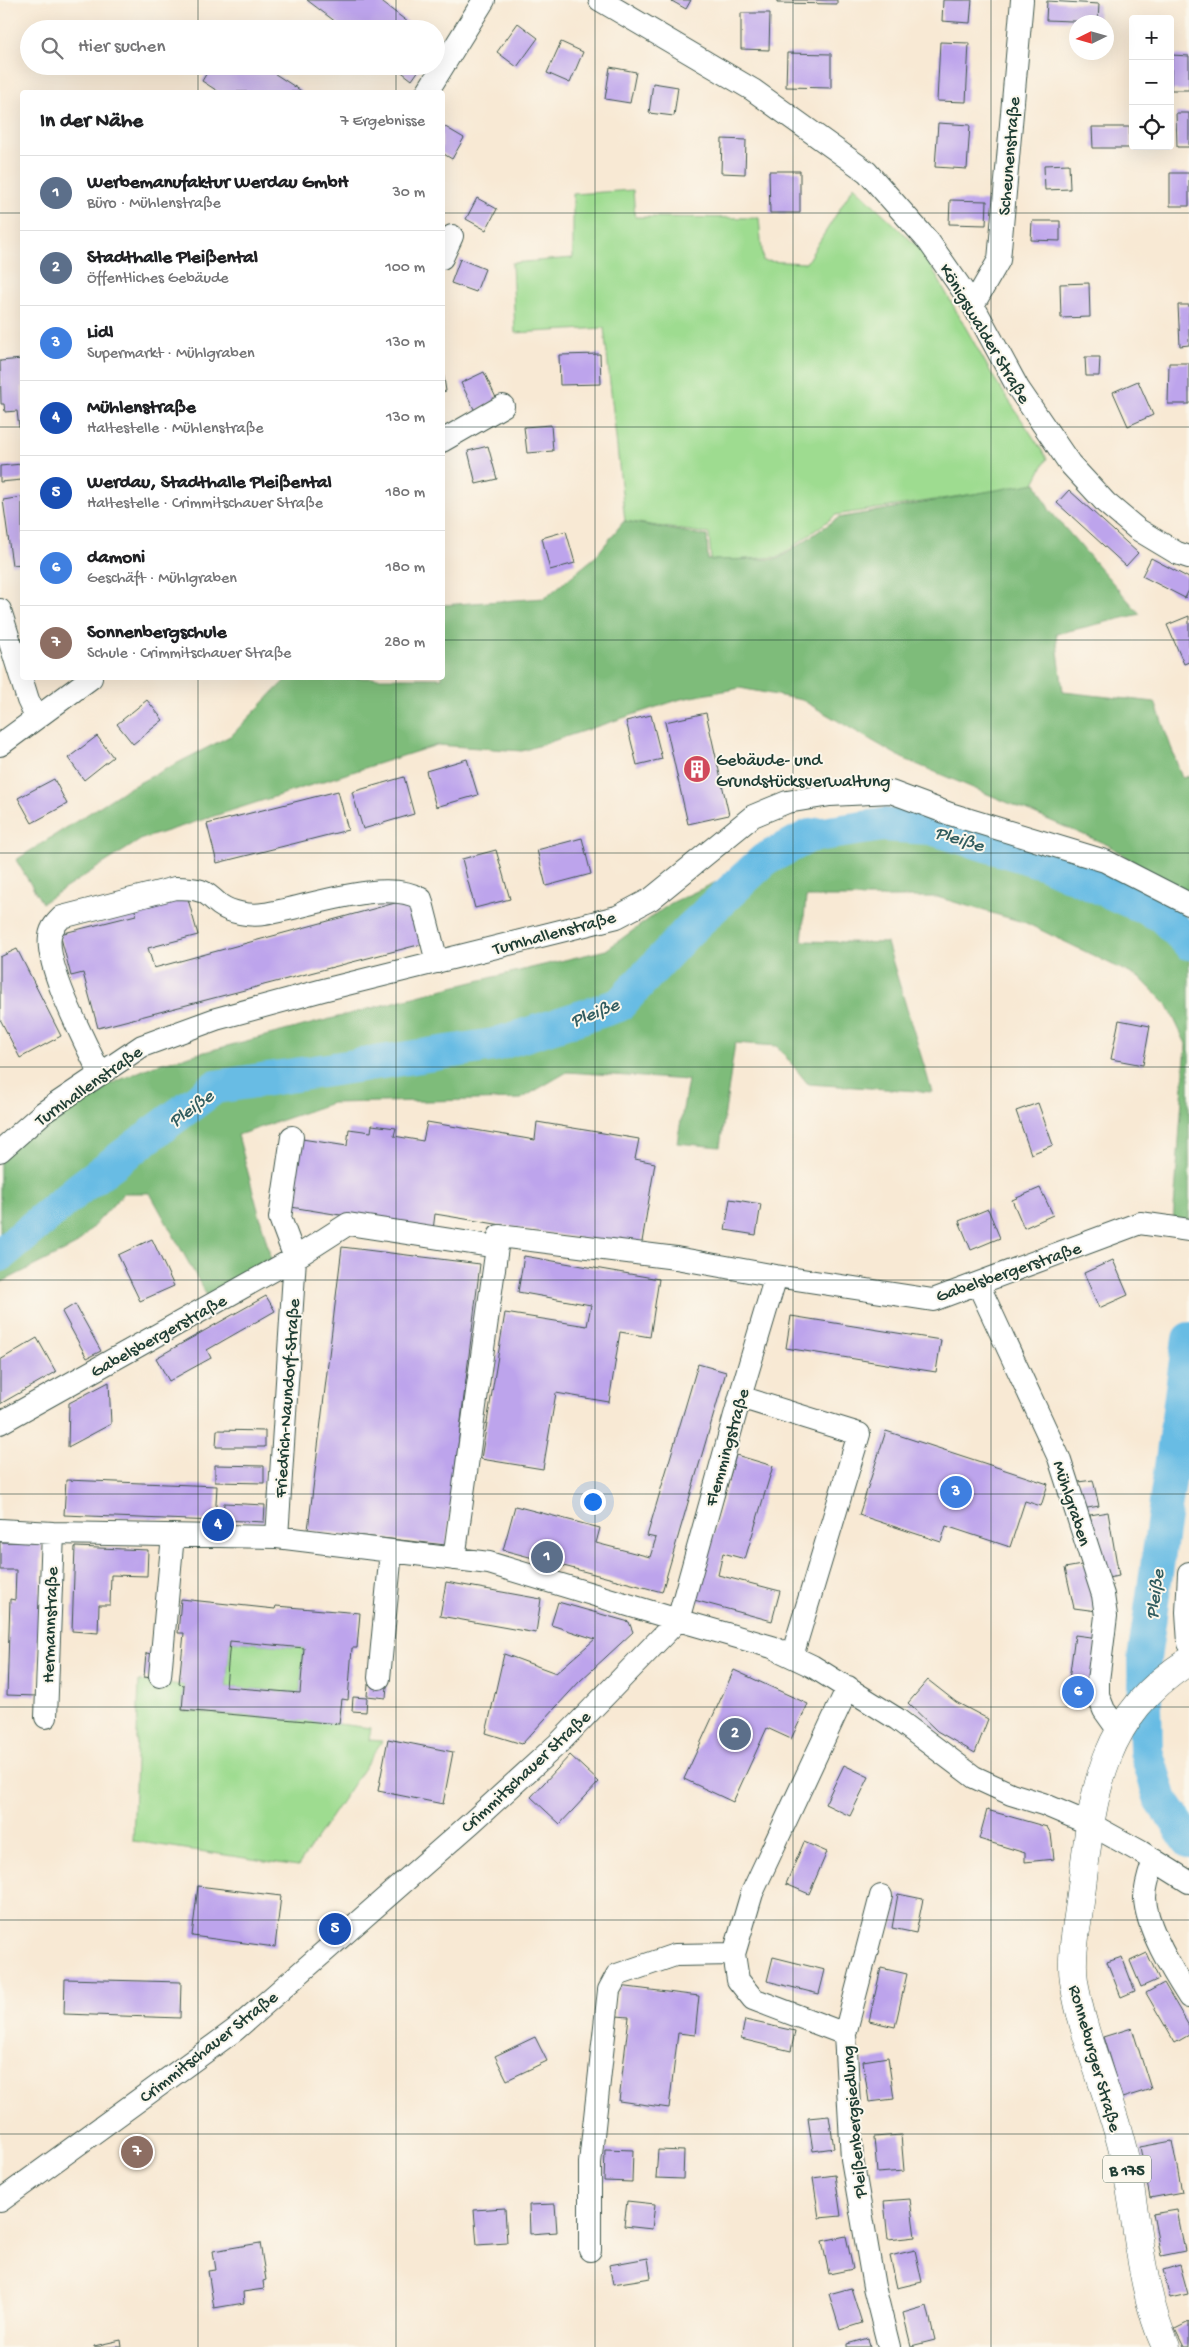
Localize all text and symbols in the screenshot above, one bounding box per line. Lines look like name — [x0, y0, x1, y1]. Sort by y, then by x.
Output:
north arrow — [1069, 15, 1114, 60]
map controls — [1129, 15, 1174, 150]
button: + — [1129, 15, 1174, 60]
search box — [20, 20, 445, 75]
icon: search — [38, 34, 66, 62]
text: Hier suchen — [78, 36, 165, 59]
button: − — [1129, 60, 1174, 105]
street label: Scheunenstraße — [995, 95, 1026, 216]
button: locate — [1129, 105, 1174, 150]
text: In der Nähe — [40, 110, 143, 135]
text: 7 Ergebnisse — [340, 113, 425, 132]
text: Werbemanufaktur Werdau GmbH — [87, 172, 348, 195]
text: 1 — [53, 184, 59, 203]
text: 30 m — [392, 184, 425, 203]
text: Büro · Mühlenstraße — [87, 195, 221, 214]
text: Stadthalle Pleißental — [87, 247, 258, 270]
text: 2 — [52, 259, 60, 278]
text: 100 m — [385, 259, 425, 278]
street label: Königswalder Straße — [934, 261, 1034, 409]
text: Öffentliches Gebäude — [87, 270, 229, 289]
text: Lidl — [87, 322, 113, 345]
text: 3 — [52, 334, 60, 353]
text: 130 m — [386, 334, 425, 353]
text: Supermarkt · Mühlgraben — [87, 345, 255, 364]
text: Mühlenstraße — [87, 397, 196, 420]
text: 4 — [52, 409, 60, 428]
text: 130 m — [386, 409, 425, 428]
text: Haltestelle · Mühlenstraße — [87, 420, 263, 439]
text: Werdau, Stadthalle Pleißental — [87, 472, 332, 495]
text: 5 — [52, 484, 60, 503]
text: 180 m — [386, 484, 425, 503]
text: Haltestelle · Crimmitschauer Straße — [87, 495, 323, 514]
text: damoni — [87, 547, 145, 570]
text: 6 — [52, 559, 60, 578]
text: 180 m — [386, 559, 425, 578]
text: Geschäft · Mühlgraben — [87, 570, 237, 589]
text: Sonnenbergschule — [87, 622, 227, 645]
text: 7 — [52, 634, 60, 653]
text: 280 m — [384, 634, 425, 653]
text: Schule · Crimmitschauer Straße — [87, 645, 291, 664]
place label: Gebäude- und Grundstücksverwaltung — [716, 751, 891, 793]
building icon: Gebäude- und Grundstücksverwaltung — [682, 754, 712, 784]
water label: Pleiße — [932, 822, 987, 859]
street label: Turnhallenstraße — [490, 908, 619, 961]
water label: Pleiße — [568, 994, 624, 1034]
street label: Turnhallenstraße — [31, 1042, 148, 1132]
water label: Pleiße — [165, 1085, 220, 1134]
street label: Gabelsbergerstraße — [933, 1238, 1085, 1308]
street label: Gabelsbergerstraße — [87, 1291, 232, 1383]
street label: Friedrich-Naundorf-Straße — [271, 1297, 306, 1499]
street label: Flemmingstraße — [701, 1386, 755, 1510]
street label: Mühlgraben — [1047, 1458, 1094, 1550]
pin: 3 — [940, 1473, 972, 1511]
your location — [580, 1489, 606, 1515]
pin: 4 — [202, 1506, 234, 1544]
pin: 1 — [531, 1538, 563, 1576]
street label: Hermannstraße — [39, 1566, 64, 1684]
water label: Pleiße — [1142, 1567, 1171, 1621]
pin: 6 — [1062, 1673, 1094, 1711]
street label: Crimmitschauer Straße — [457, 1707, 597, 1838]
pin: 2 — [719, 1715, 751, 1753]
pin: 5 — [319, 1910, 351, 1948]
street label: Ronneburger Straße — [1063, 1983, 1125, 2135]
street label: Crimmitschauer Straße — [136, 1987, 284, 2109]
street label: Pleißenbergsiedlung — [838, 2045, 873, 2200]
pin: 7 — [121, 2133, 153, 2171]
road number: B 175 — [1103, 2156, 1151, 2182]

